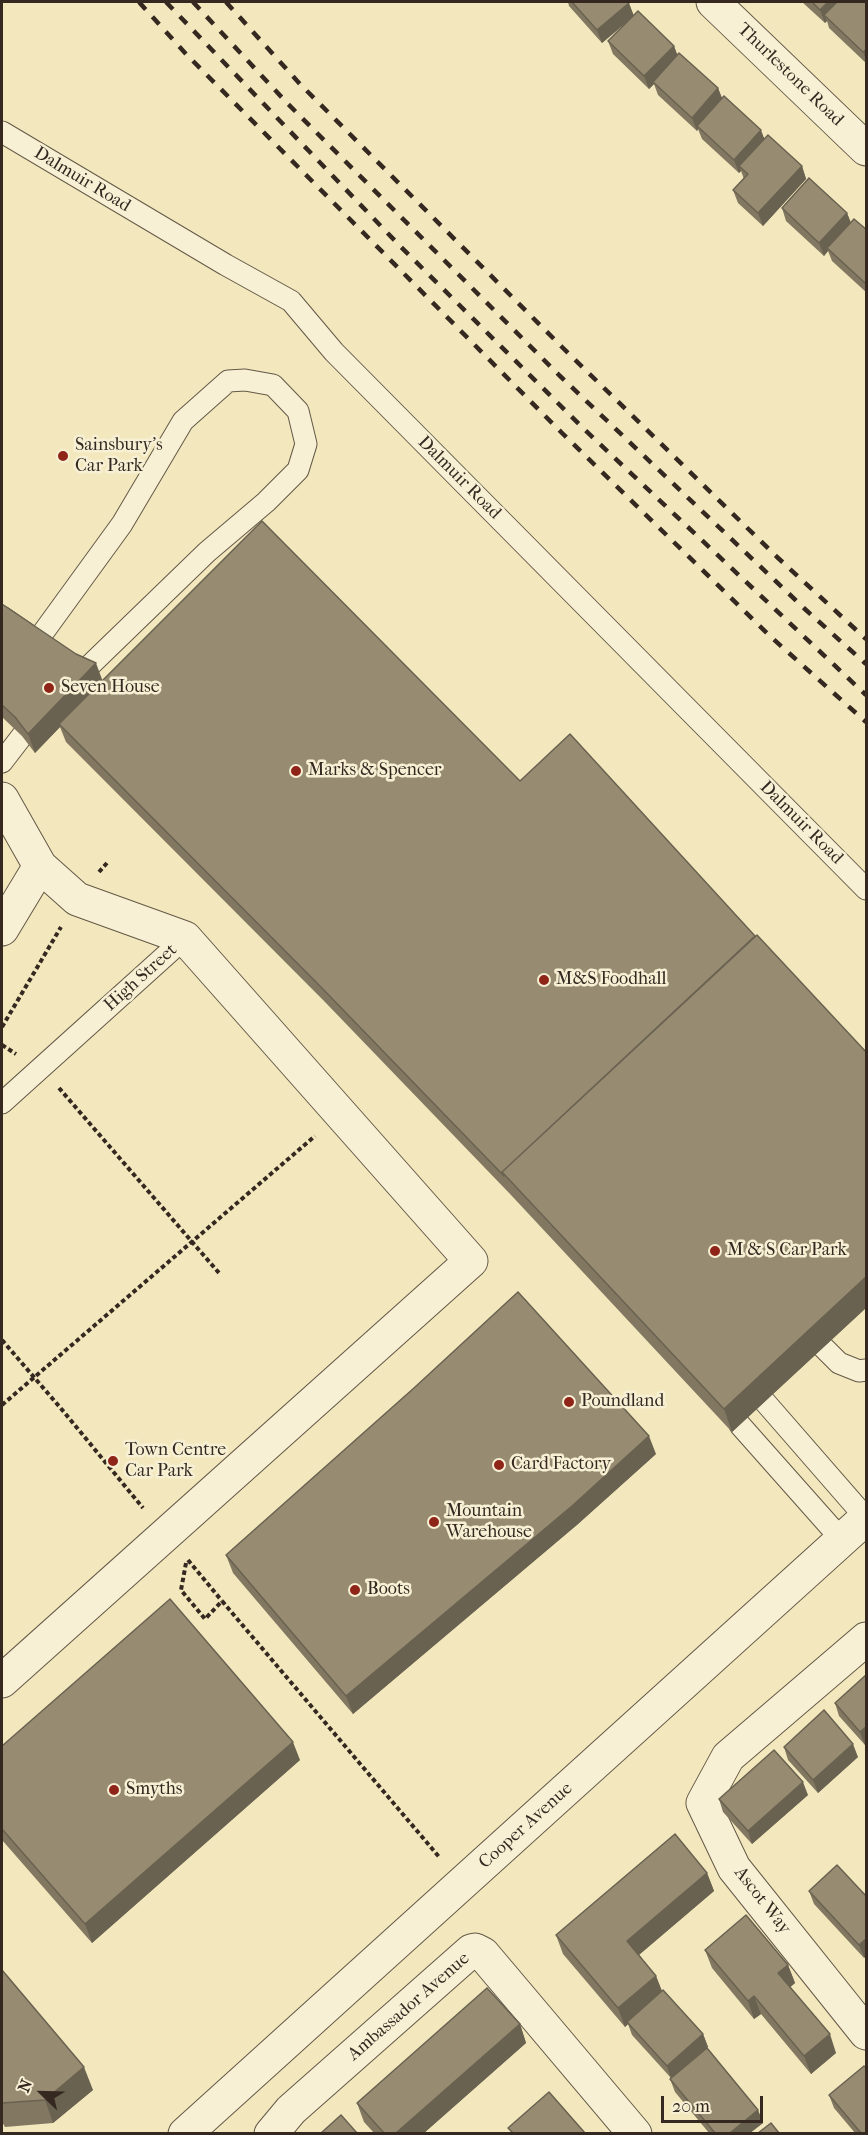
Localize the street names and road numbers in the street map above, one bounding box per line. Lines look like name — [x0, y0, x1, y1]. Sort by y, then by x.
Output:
street label: Thurlestone Road — [732, 19, 848, 131]
street label: Dalmuir Road — [30, 143, 134, 217]
street label: Dalmuir Road — [413, 432, 505, 524]
street label: Dalmuir Road — [755, 777, 847, 869]
street label: High Street — [100, 940, 182, 1016]
street label: Cooper Avenue — [475, 1778, 577, 1874]
street label: Ascot Way — [729, 1863, 795, 1939]
street label: Ambassador Avenue — [344, 1948, 474, 2066]

